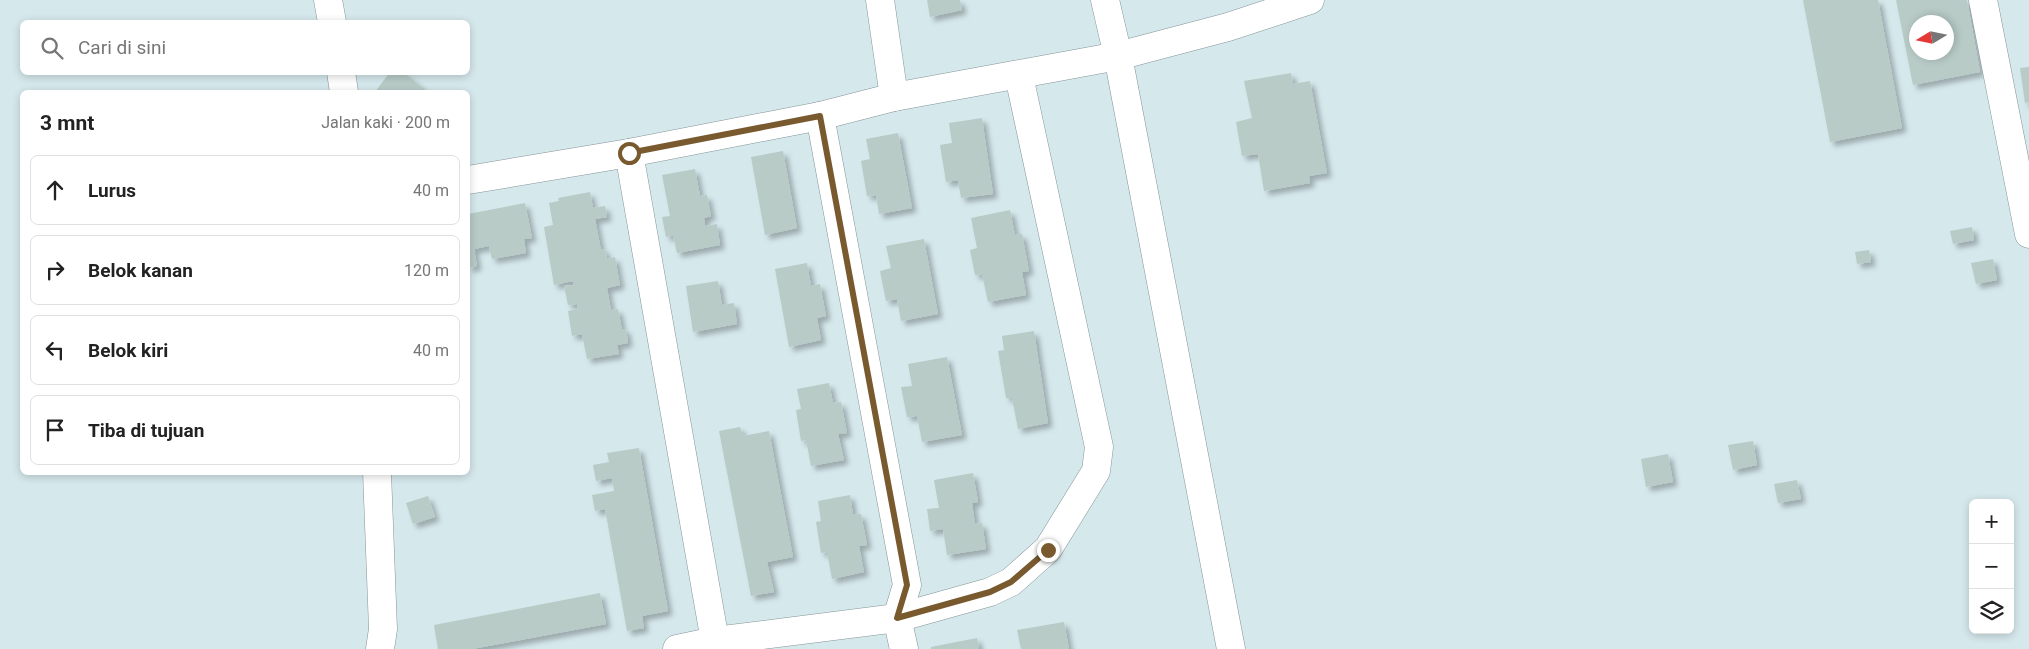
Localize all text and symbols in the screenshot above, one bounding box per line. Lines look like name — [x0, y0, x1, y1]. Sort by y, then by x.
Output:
north arrow — [1909, 15, 1954, 60]
search box — [20, 20, 470, 75]
icon: search — [38, 34, 66, 62]
text: Cari di sini — [78, 36, 166, 59]
text: 3 mnt — [40, 111, 94, 135]
text: Jalan kaki · 200 m — [321, 113, 450, 132]
route start — [618, 142, 641, 165]
icon: ahead — [41, 176, 69, 204]
text: Lurus — [88, 179, 136, 202]
text: 40 m — [413, 181, 449, 200]
icon: right — [41, 256, 69, 284]
text: Belok kanan — [88, 259, 193, 282]
text: 120 m — [404, 261, 449, 280]
icon: left — [41, 336, 69, 364]
text: Belok kiri — [88, 339, 168, 362]
text: 40 m — [413, 341, 449, 360]
icon: arrive — [41, 416, 69, 444]
text: Tiba di tujuan — [88, 419, 204, 442]
map controls — [1969, 499, 2014, 634]
button: + — [1969, 499, 2014, 544]
route end — [1037, 539, 1060, 562]
button: − — [1969, 544, 2014, 589]
button: layers — [1969, 589, 2014, 634]

